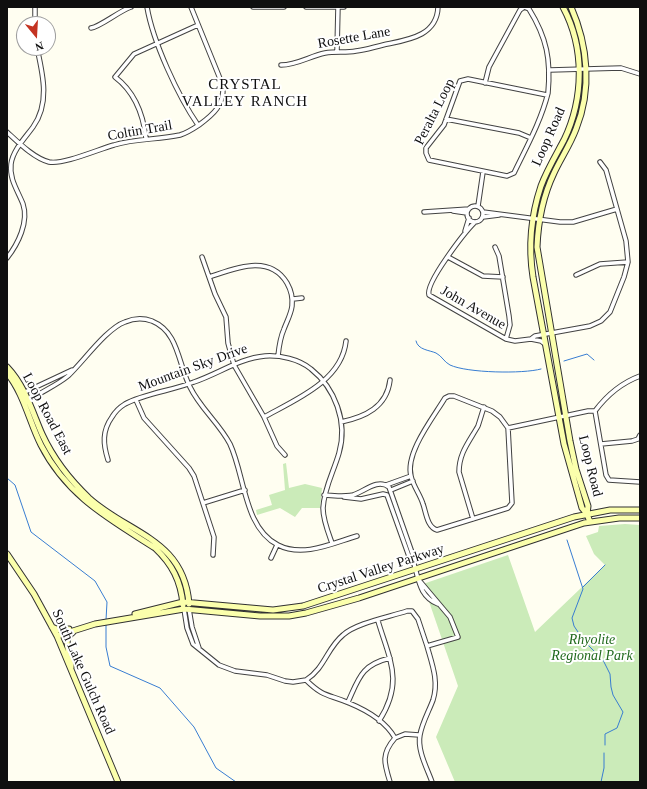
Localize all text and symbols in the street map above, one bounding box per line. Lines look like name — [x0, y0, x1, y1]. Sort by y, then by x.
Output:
north arrow — [16, 16, 56, 56]
street label: Rosette Lane — [316, 23, 392, 53]
text: N — [34, 40, 45, 53]
district label: CRYSTAL VALLEY RANCH — [182, 76, 308, 111]
street label: Peralta Loop — [411, 76, 459, 148]
street label: Loop Road — [529, 105, 569, 169]
street label: Coltin Trail — [106, 117, 174, 145]
street label: John Avenue — [437, 283, 509, 333]
street label: Mountain Sky Drive — [136, 340, 250, 396]
street label: Loop Road East — [18, 370, 76, 458]
street label: Loop Road — [574, 434, 606, 498]
street label: Crystal Valley Parkway — [316, 541, 446, 597]
street label: South Lake Gulch Road — [48, 607, 118, 737]
park label: Rhyolite Regional Park — [551, 632, 633, 664]

